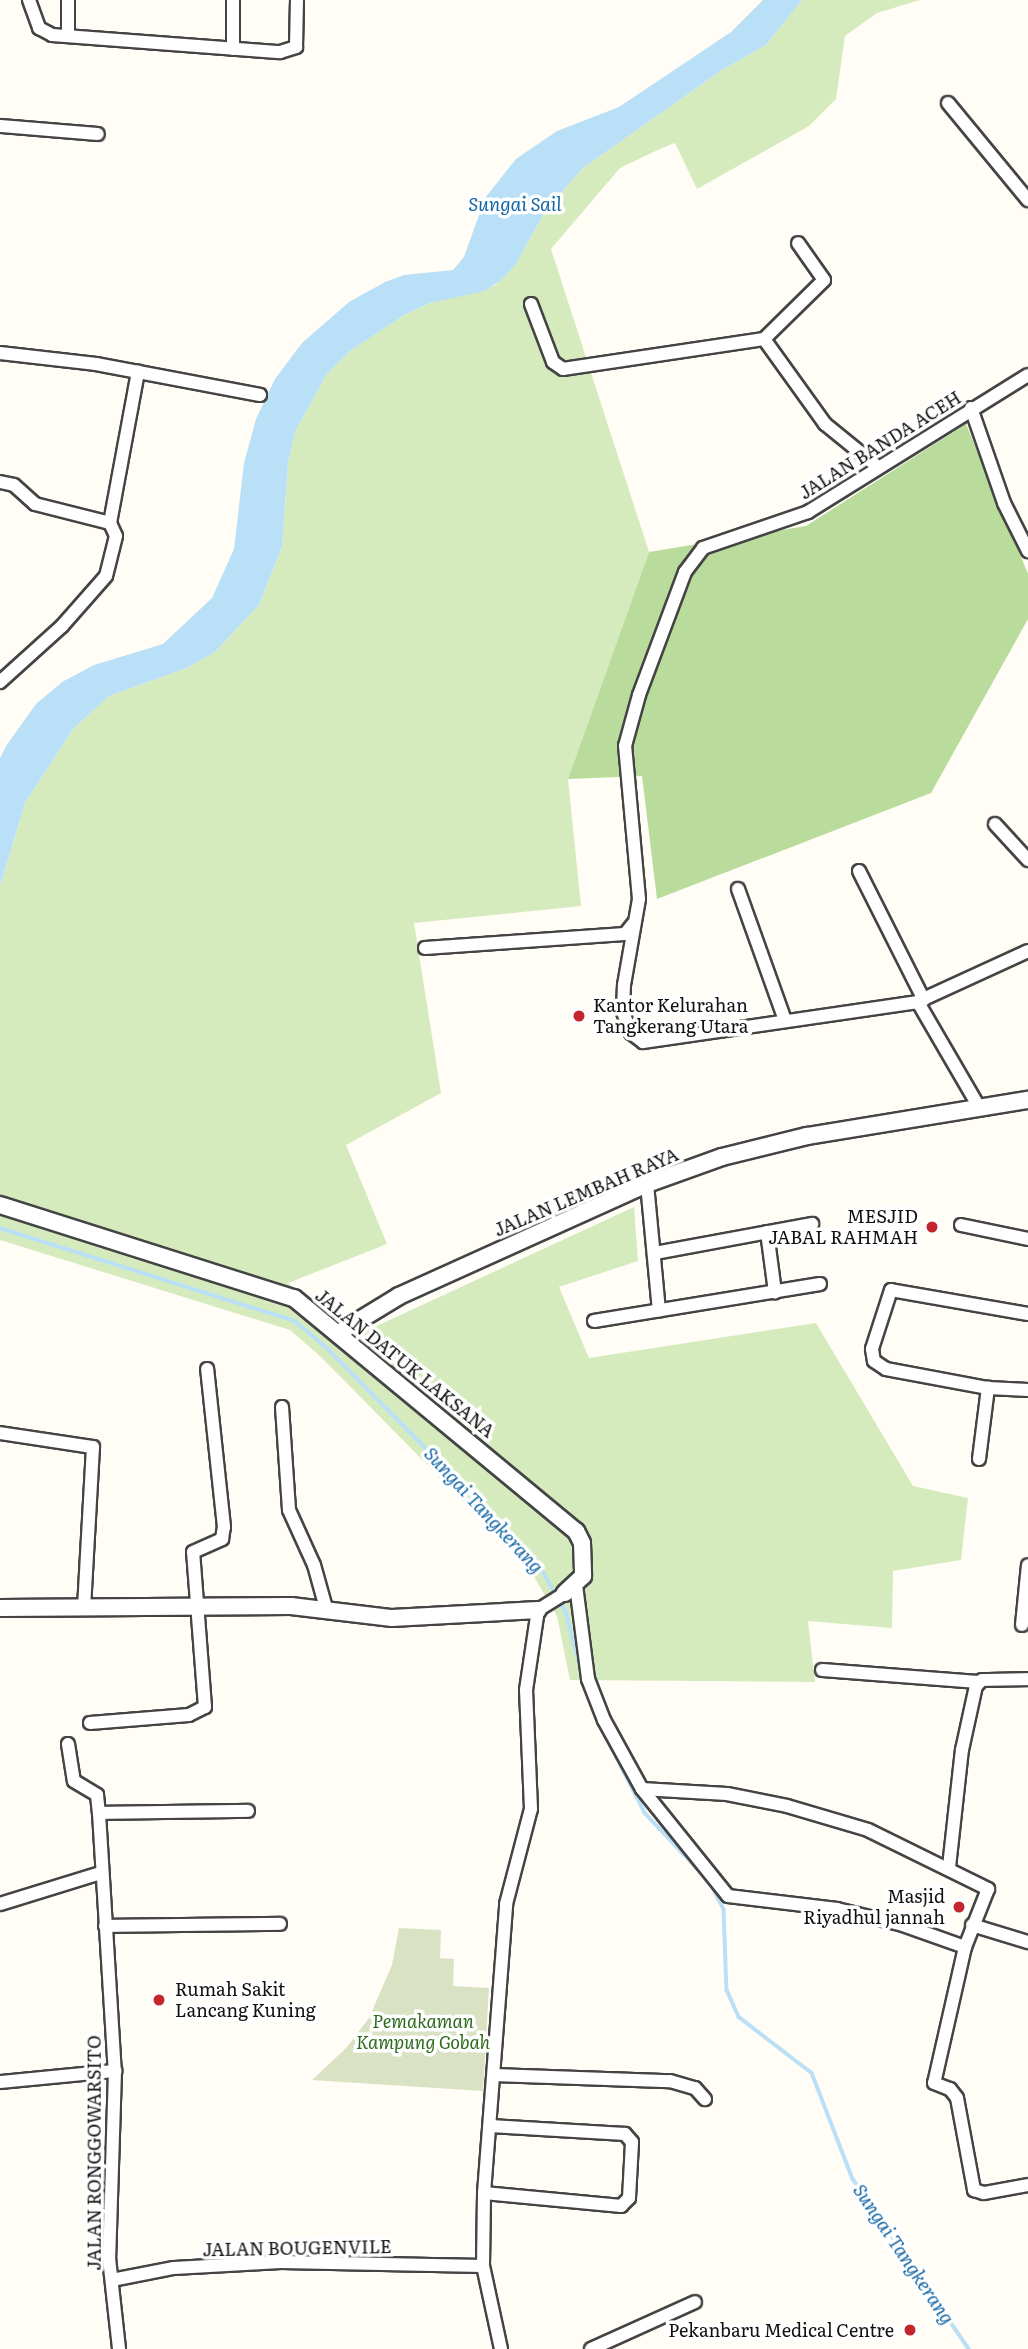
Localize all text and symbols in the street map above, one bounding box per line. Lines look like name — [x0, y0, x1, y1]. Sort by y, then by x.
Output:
water label: Sungai Sail — [468, 193, 562, 215]
street label: JALAN BANDA ACEH — [795, 386, 965, 504]
place label: Kantor Kelurahan Tangkerang Utara — [593, 995, 749, 1038]
marker: Kantor Kelurahan Tangkerang Utara — [571, 1008, 587, 1024]
street label: JALAN LEMBAH RAYA — [491, 1143, 681, 1241]
place label: MESJID JABAL RAHMAH — [768, 1206, 918, 1248]
marker: MESJID JABAL RAHMAH — [924, 1219, 940, 1235]
street label: JALAN DATUK LAKSANA — [311, 1284, 499, 1442]
water label: Sungai Tangkerang — [420, 1442, 548, 1578]
place label: Masjid Riyadhul jannah — [803, 1886, 945, 1928]
marker: Masjid Riyadhul jannah — [951, 1899, 967, 1915]
place label: Rumah Sakit Lancang Kuning — [175, 1979, 316, 2022]
marker: Rumah Sakit Lancang Kuning — [149, 1990, 169, 2010]
park label: Pemakaman Kampung Gobah — [356, 2011, 490, 2054]
street label: JALAN RONGGOWARSITO — [83, 2035, 105, 2271]
water label: Sungai Tangkerang — [849, 2180, 959, 2328]
street label: JALAN BOUGENVILE — [202, 2236, 392, 2260]
place label: Pekanbaru Medical Centre — [668, 2319, 894, 2341]
marker: Pekanbaru Medical Centre — [900, 2320, 920, 2340]

